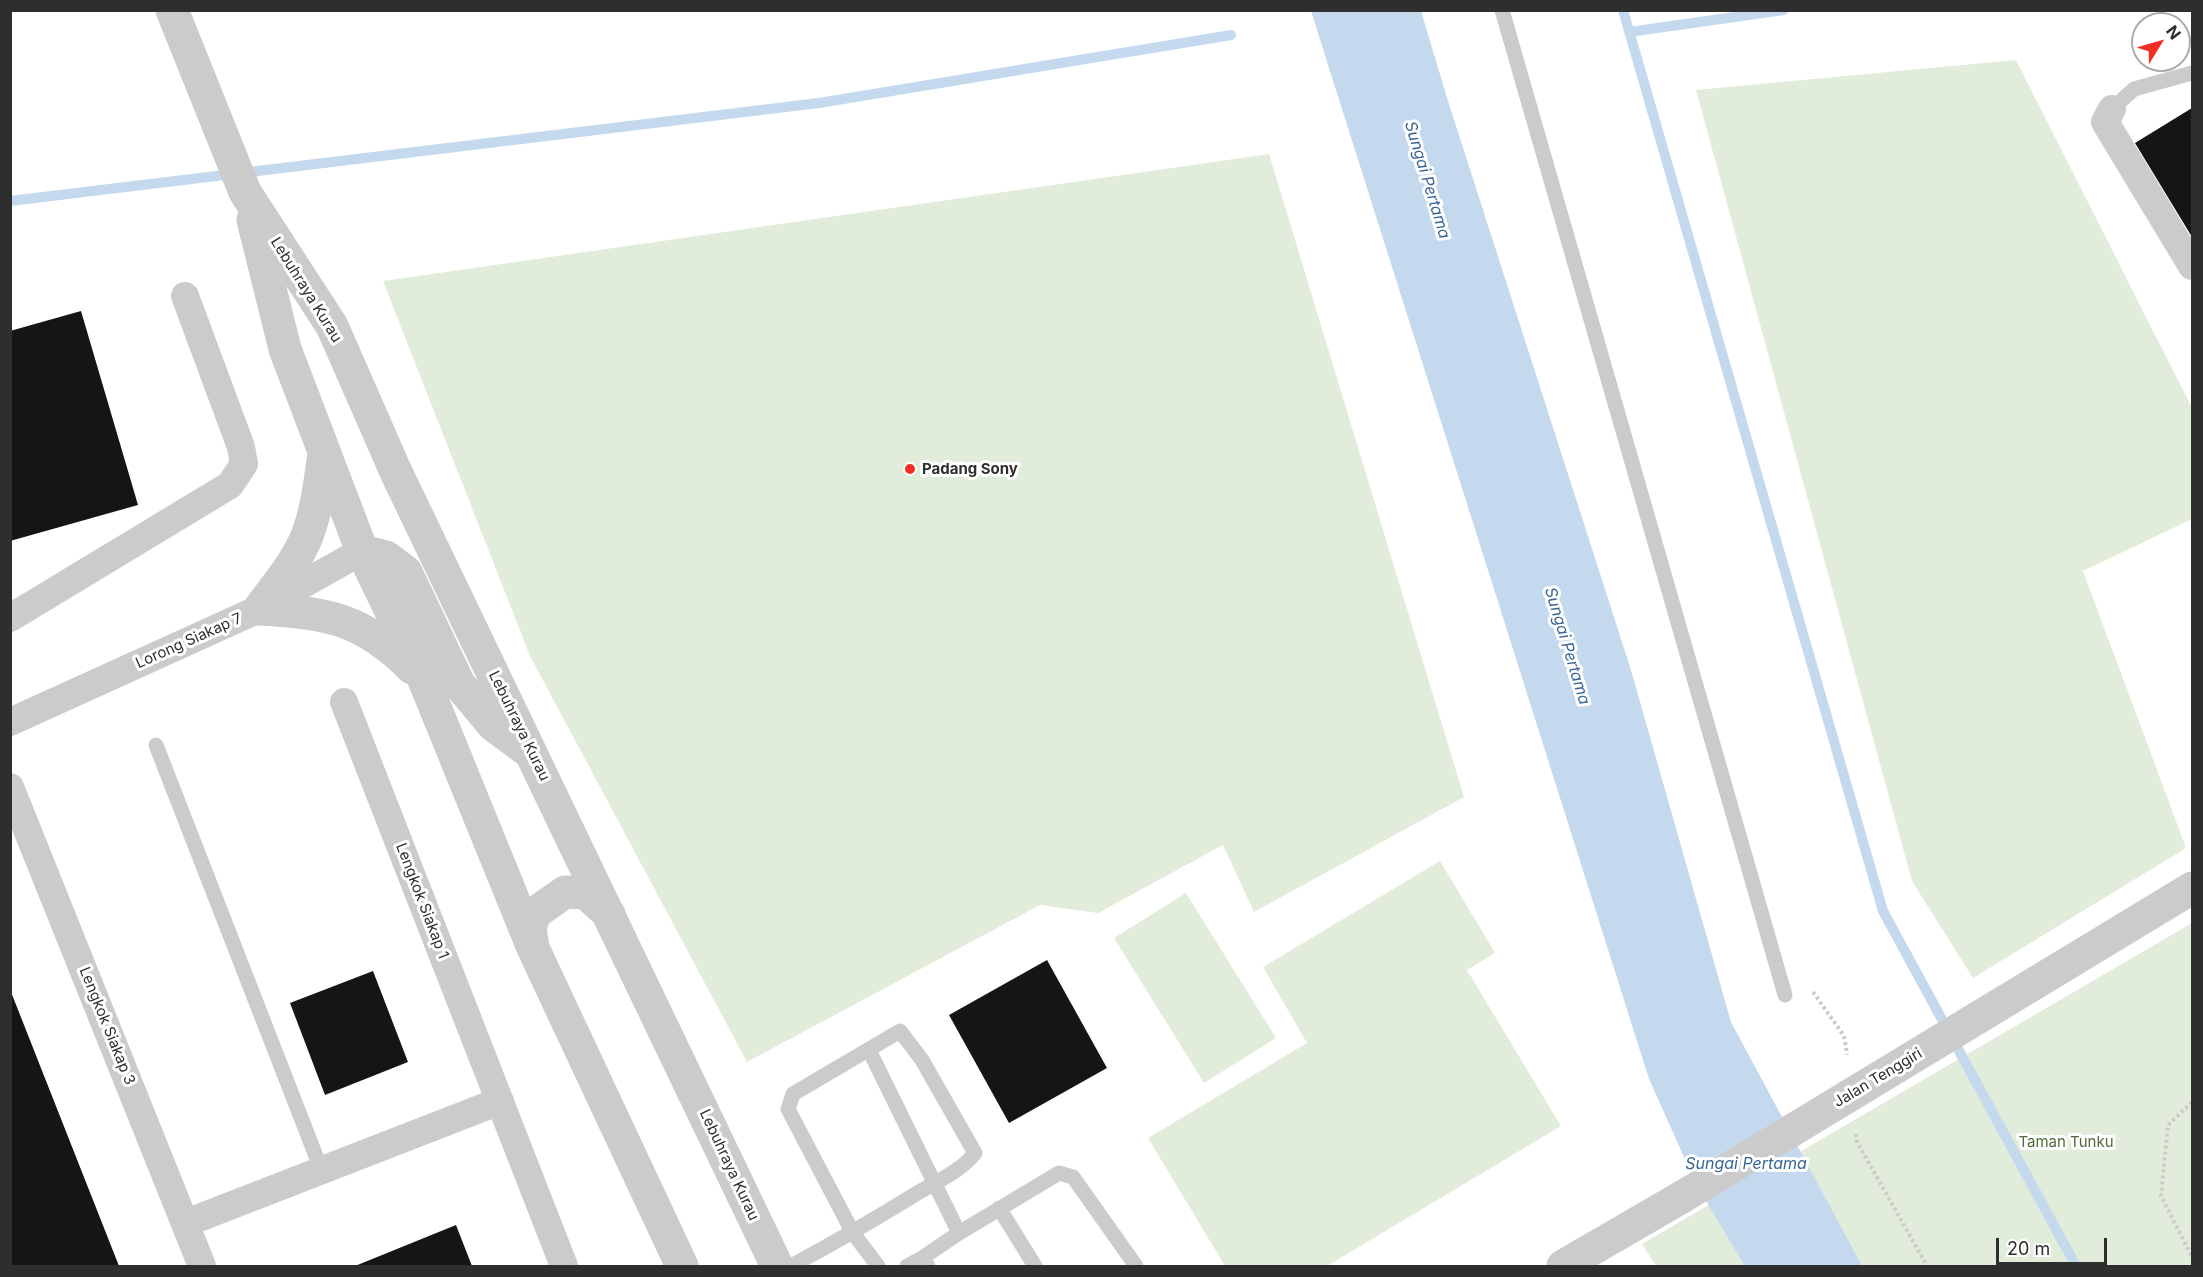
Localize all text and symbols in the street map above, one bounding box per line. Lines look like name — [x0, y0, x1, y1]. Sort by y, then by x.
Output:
north arrow — [2131, 12, 2191, 72]
text: N — [2162, 21, 2185, 43]
water label: Sungai Pertama — [1400, 119, 1454, 241]
street label: Lebuhraya Kurau — [266, 234, 346, 346]
place label: Padang Sony — [922, 460, 1018, 478]
marker: Padang Sony — [903, 462, 917, 476]
water label: Sungai Pertama — [1540, 585, 1594, 707]
street label: Lorong Siakap 7 — [133, 610, 245, 672]
street label: Lebuhraya Kurau — [485, 668, 553, 784]
street label: Lengkok Siakap 1 — [392, 841, 452, 961]
street label: Lengkok Siakap 3 — [75, 964, 139, 1088]
street label: Jalan Tenggiri — [1831, 1045, 1925, 1111]
street label: Lebuhraya Kurau — [695, 1107, 763, 1223]
park label: Taman Tunku — [2018, 1133, 2114, 1151]
water label: Sungai Pertama — [1685, 1154, 1807, 1174]
scale bar — [1999, 1226, 2110, 1264]
text: 20 m — [2007, 1238, 2050, 1259]

